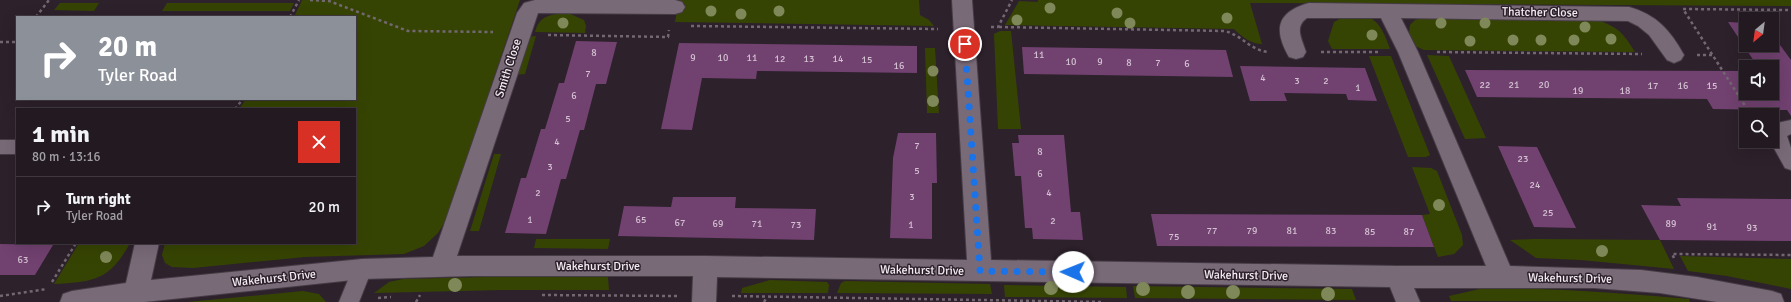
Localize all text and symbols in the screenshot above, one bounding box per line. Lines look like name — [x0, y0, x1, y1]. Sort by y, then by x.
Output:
street label: Thatcher Close — [1502, 4, 1578, 21]
north arrow — [1739, 12, 1779, 52]
map controls — [1739, 12, 1779, 148]
pin — [948, 27, 982, 61]
text: 20 m — [98, 30, 157, 64]
icon: right — [32, 32, 84, 84]
icon: arrive — [954, 33, 976, 55]
street label: Smith Close — [492, 37, 525, 99]
house number: 8 — [591, 47, 597, 59]
house number: 11 — [1034, 49, 1044, 61]
house number: 9 — [690, 52, 696, 64]
house number: 10 — [718, 52, 728, 64]
house number: 11 — [747, 52, 757, 64]
house number: 12 — [775, 53, 785, 65]
house number: 13 — [804, 53, 814, 65]
house number: 14 — [833, 53, 844, 65]
house number: 15 — [862, 54, 872, 66]
house number: 10 — [1066, 56, 1076, 68]
house number: 9 — [1097, 56, 1103, 68]
house number: 8 — [1126, 57, 1132, 69]
house number: 7 — [1155, 57, 1161, 69]
house number: 6 — [1184, 58, 1190, 70]
house number: 16 — [894, 60, 904, 72]
button: sound — [1739, 60, 1779, 100]
text: Tyler Road — [98, 64, 177, 86]
house number: 7 — [585, 68, 591, 80]
house number: 4 — [1260, 72, 1266, 84]
house number: 3 — [1294, 75, 1300, 87]
house number: 2 — [1323, 75, 1329, 87]
house number: 22 — [1480, 79, 1490, 91]
house number: 21 — [1509, 79, 1519, 91]
house number: 20 — [1539, 79, 1549, 91]
house number: 17 — [1648, 80, 1658, 92]
house number: 16 — [1678, 80, 1688, 92]
house number: 15 — [1707, 80, 1717, 92]
house number: 1 — [1355, 82, 1361, 94]
house number: 19 — [1573, 85, 1583, 97]
house number: 18 — [1620, 85, 1630, 97]
house number: 6 — [571, 90, 577, 102]
button: search — [1739, 108, 1779, 148]
house number: 5 — [565, 113, 571, 125]
text: 1 min — [32, 119, 90, 149]
button: close — [298, 121, 340, 163]
house number: 4 — [554, 136, 560, 148]
house number: 7 — [914, 140, 920, 152]
house number: 8 — [1037, 146, 1043, 158]
text: 80 m · 13:16 — [32, 149, 101, 165]
house number: 23 — [1518, 153, 1528, 165]
house number: 3 — [547, 161, 553, 173]
house number: 5 — [914, 165, 920, 177]
house number: 6 — [1037, 168, 1043, 180]
house number: 24 — [1530, 179, 1541, 191]
house number: 2 — [535, 187, 541, 199]
house number: 4 — [1046, 187, 1052, 199]
text: Turn right — [66, 190, 131, 208]
house number: 3 — [909, 191, 915, 203]
icon: right — [32, 196, 54, 218]
text: 20 m — [309, 198, 340, 216]
house number: 25 — [1543, 207, 1553, 219]
text: Tyler Road — [66, 208, 123, 224]
house number: 1 — [527, 214, 533, 226]
house number: 65 — [636, 214, 646, 226]
house number: 2 — [1050, 215, 1056, 227]
house number: 67 — [675, 217, 685, 229]
house number: 69 — [713, 218, 723, 230]
house number: 71 — [752, 218, 762, 230]
house number: 89 — [1666, 218, 1676, 230]
house number: 73 — [791, 219, 801, 231]
house number: 1 — [908, 219, 914, 231]
house number: 91 — [1707, 221, 1717, 233]
house number: 93 — [1747, 222, 1757, 234]
house number: 77 — [1207, 225, 1217, 237]
house number: 79 — [1247, 225, 1257, 237]
house number: 81 — [1287, 225, 1297, 237]
house number: 83 — [1326, 225, 1336, 237]
house number: 85 — [1365, 226, 1375, 238]
house number: 87 — [1404, 226, 1414, 238]
house number: 75 — [1169, 231, 1179, 243]
position arrow — [1052, 251, 1094, 293]
house number: 63 — [18, 254, 28, 266]
street label: Wakehurst Drive — [556, 259, 640, 274]
street label: Wakehurst Drive — [880, 262, 964, 279]
street label: Wakehurst Drive — [231, 267, 317, 290]
street label: Wakehurst Drive — [1204, 267, 1288, 284]
street label: Wakehurst Drive — [1528, 270, 1612, 287]

